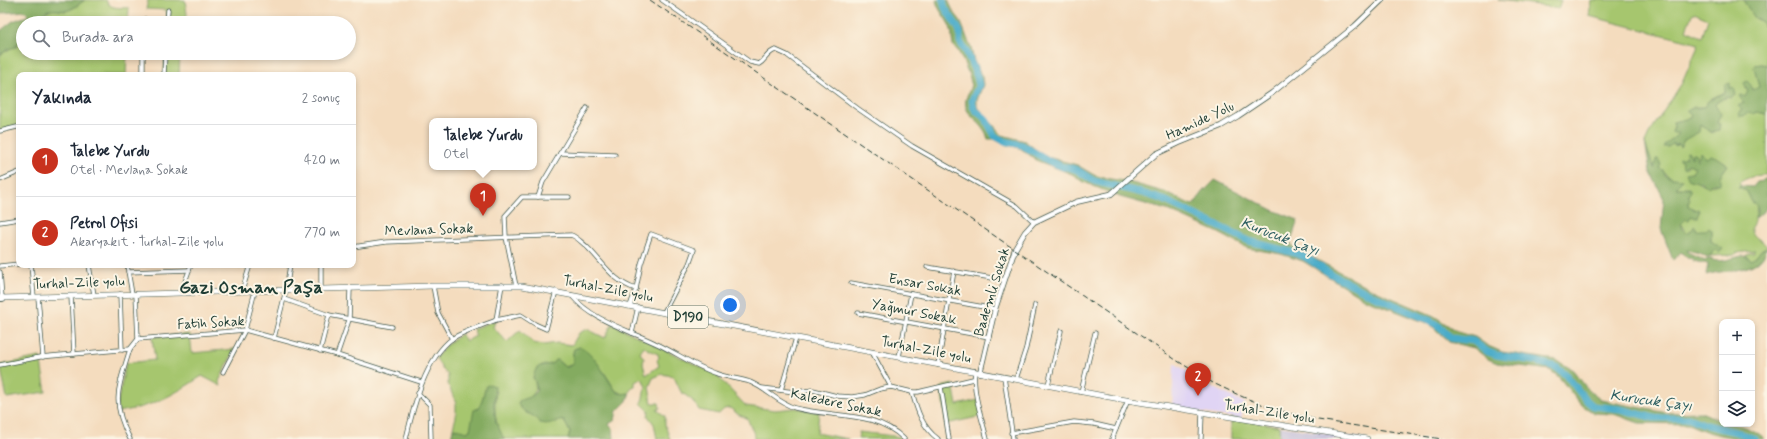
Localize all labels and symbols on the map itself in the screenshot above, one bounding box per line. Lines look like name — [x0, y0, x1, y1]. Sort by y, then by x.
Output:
street label: Hamide Yolu — [1163, 97, 1237, 145]
pin: 1 — [470, 183, 496, 216]
water label: Kurucuk Çayı — [1238, 213, 1322, 261]
street label: Mevlana Sokak — [384, 219, 474, 241]
street label: Bademli Sokak — [970, 245, 1014, 339]
street label: Ensar Sokak — [887, 270, 963, 300]
street label: Turhal-Zile yolu — [561, 271, 655, 307]
street label: Turhal-Zile yolu — [33, 272, 125, 294]
district label: Gazi Osman Paşa — [179, 276, 323, 300]
your location — [720, 295, 740, 315]
street label: Yağmur Sokak — [870, 295, 958, 329]
road number: D190 — [668, 306, 708, 328]
street label: Fatih Sokak — [177, 312, 245, 334]
street label: Turhal-Zile yolu — [879, 332, 973, 368]
pin: 2 — [1185, 363, 1211, 396]
street label: Kaledere Sokak — [789, 385, 883, 421]
water label: Kurucuk Çayı — [1609, 385, 1693, 417]
street label: Turhal-Zile yolu — [1222, 396, 1316, 428]

